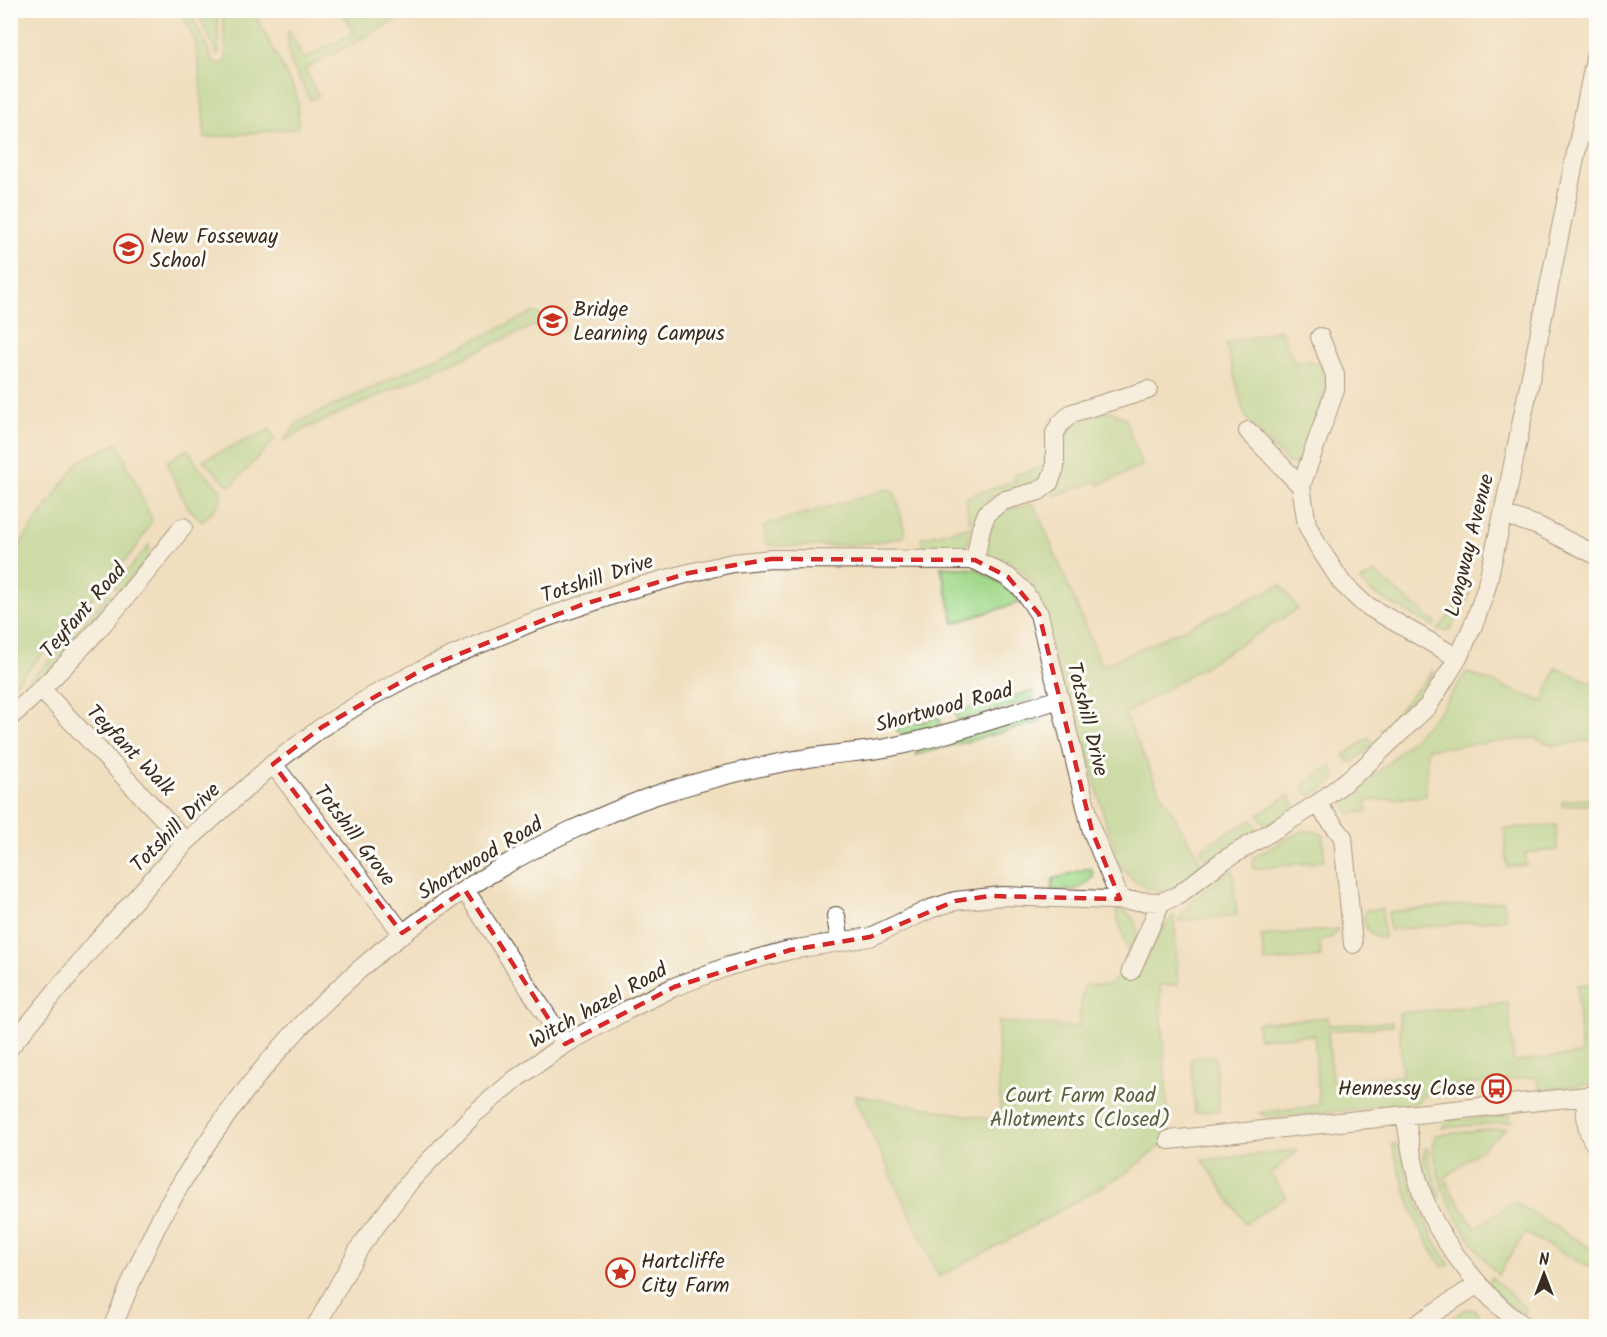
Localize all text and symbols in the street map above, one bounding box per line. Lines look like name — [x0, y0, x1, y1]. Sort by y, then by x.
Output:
place label: New Fosseway School — [150, 221, 278, 278]
school or university icon: New Fosseway School — [113, 232, 145, 264]
place label: Bridge Learning Campus — [573, 294, 725, 351]
school or university icon: Bridge Learning Campus — [536, 305, 568, 337]
street label: Longway Avenue — [1437, 470, 1504, 620]
street label: Totshill Drive — [537, 546, 659, 613]
street label: Teyfant Road — [33, 555, 136, 666]
street label: Totshill Drive — [1056, 659, 1117, 780]
street label: Shortwood Road — [872, 674, 1017, 743]
street label: Teyfant Walk — [77, 697, 183, 805]
street label: Totshill Drive — [123, 775, 229, 881]
street label: Totshill Grove — [304, 778, 404, 894]
street label: Shortwood Road — [412, 809, 550, 910]
street label: Witch hazel Road — [523, 954, 675, 1058]
bus stop icon: Hennessy Close — [1480, 1072, 1512, 1104]
place label: Hennessy Close — [1338, 1073, 1476, 1106]
park label: Court Farm Road Allotments (Closed) — [990, 1080, 1170, 1137]
north arrow — [1514, 1244, 1574, 1304]
place label: Hartcliffe City Farm — [641, 1246, 729, 1303]
text: N — [1539, 1248, 1549, 1273]
place icon: Hartcliffe City Farm — [604, 1257, 636, 1289]

